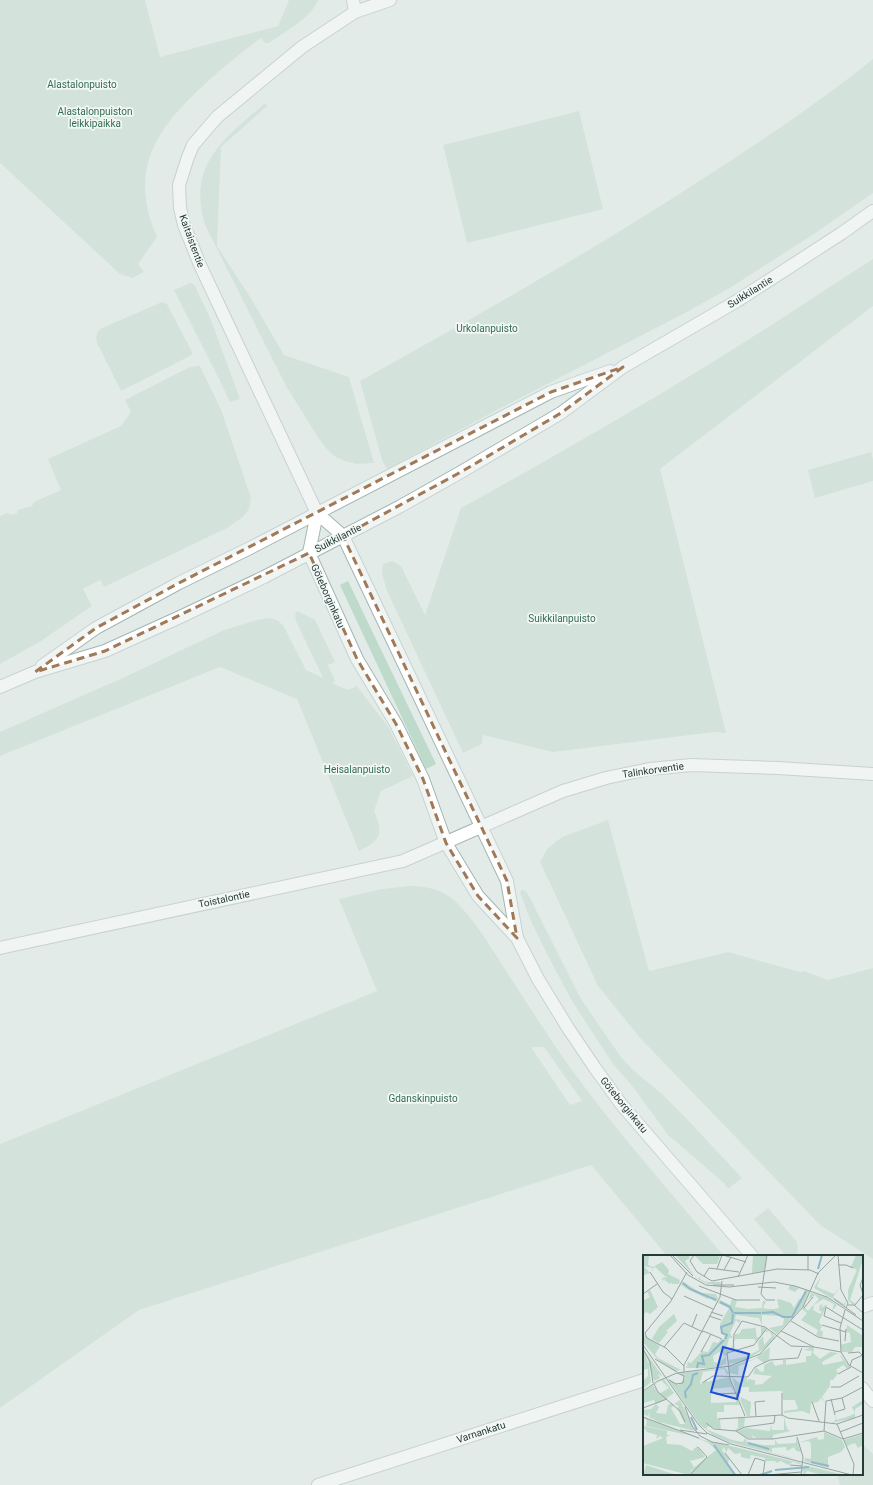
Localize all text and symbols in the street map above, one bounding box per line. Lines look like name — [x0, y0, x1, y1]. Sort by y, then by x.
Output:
park label: Alastalonpuisto — [47, 79, 117, 90]
park label: Alastalonpuiston leikkipaikka — [57, 106, 133, 129]
street label: Kaitaistentie — [177, 213, 207, 269]
street label: Suikkilantie — [726, 274, 774, 310]
park label: Urkolanpuisto — [456, 323, 518, 334]
street label: Suikkilantie — [313, 522, 363, 554]
street label: Göteborginkatu — [309, 562, 347, 630]
park label: Suikkilanpuisto — [528, 613, 596, 624]
street label: Talinkorventie — [621, 760, 685, 780]
park label: Heisalanpuisto — [324, 764, 391, 775]
street label: Toistalontie — [197, 888, 251, 910]
street label: Göteborginkatu — [598, 1075, 650, 1135]
park label: Gdanskinpuisto — [388, 1093, 458, 1104]
inset map — [643, 1255, 863, 1475]
street label: Varnankatu — [455, 1419, 507, 1445]

